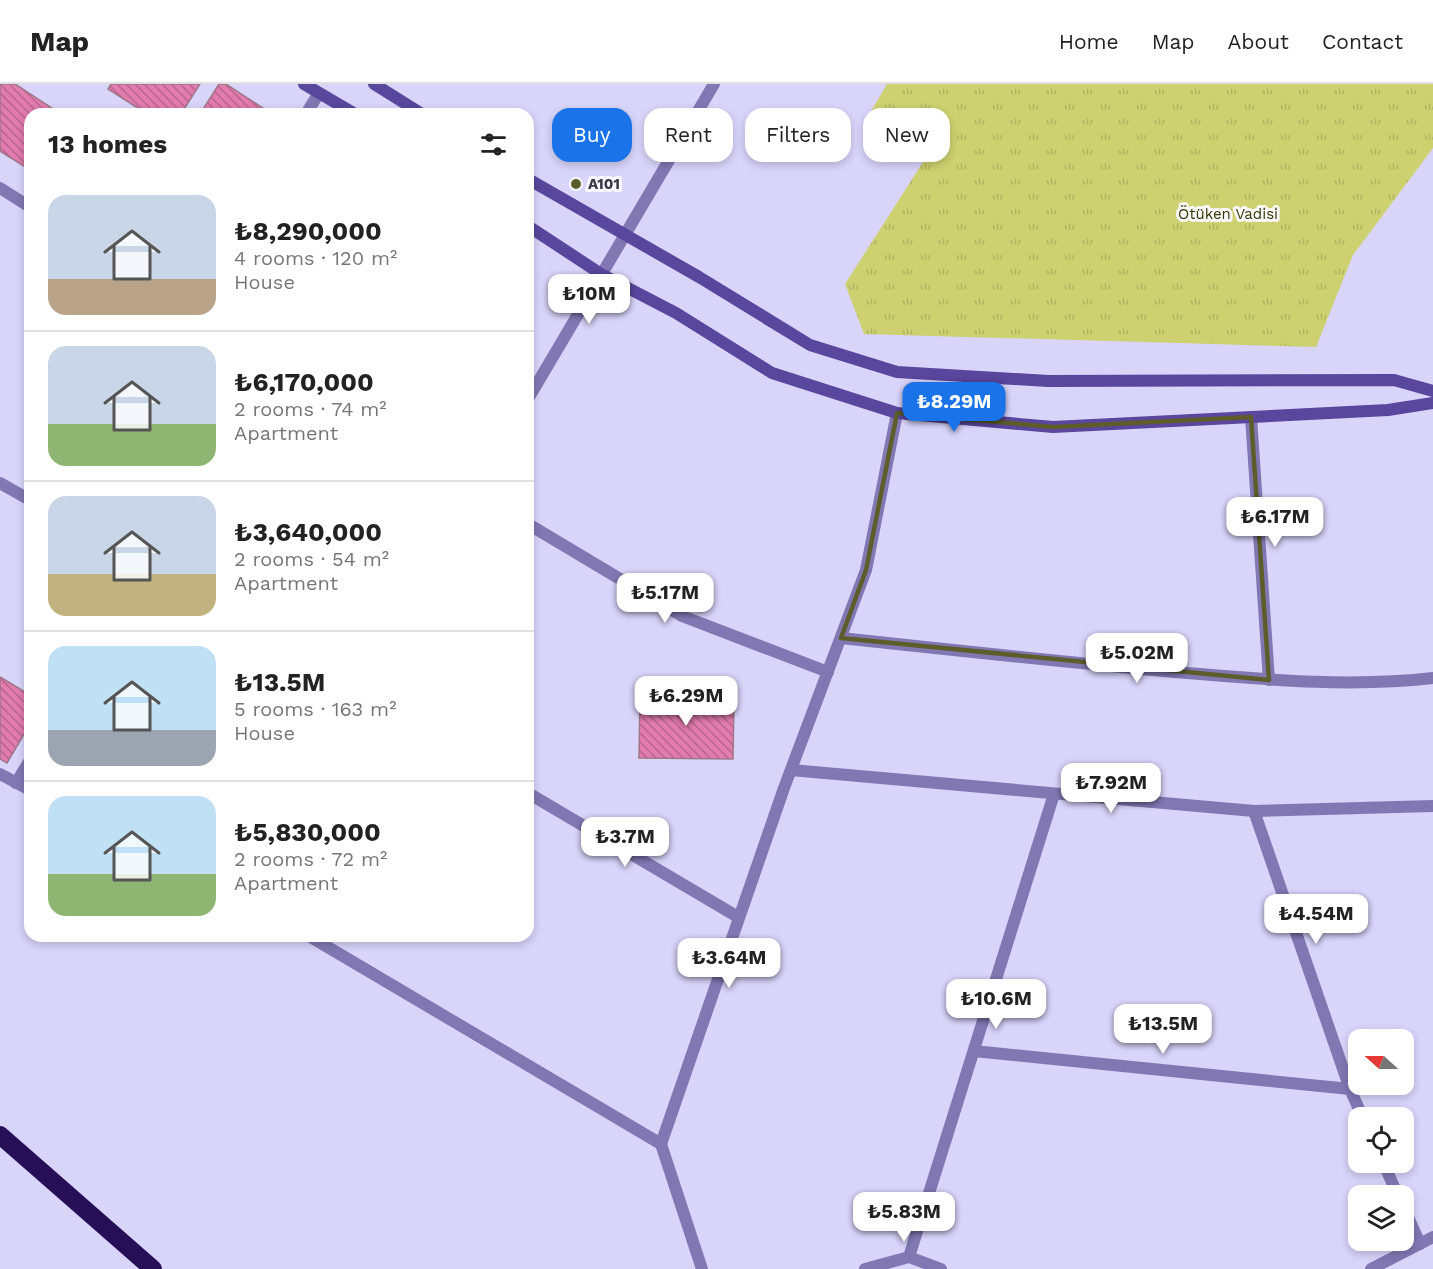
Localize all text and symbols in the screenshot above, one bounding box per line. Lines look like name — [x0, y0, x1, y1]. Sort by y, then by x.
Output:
text: Map — [30, 25, 89, 58]
text: Home — [1059, 29, 1119, 54]
text: Map — [1152, 29, 1195, 54]
text: About — [1228, 29, 1289, 54]
text: Contact — [1322, 29, 1403, 54]
chip: Buy — [552, 108, 632, 162]
chip: Rent — [644, 108, 733, 162]
chip: Filters — [745, 108, 851, 162]
chip: New — [863, 108, 950, 162]
icon: filters — [477, 128, 510, 161]
text: 13 homes — [48, 129, 167, 159]
place label: A101 — [588, 175, 620, 193]
marker: A101 — [569, 177, 583, 191]
park label: Ötüken Vadisi — [1178, 205, 1278, 223]
text: ₺8,290,000 — [234, 216, 382, 246]
icon: home — [96, 219, 168, 291]
text: 4 rooms · 120 m² — [234, 246, 397, 270]
text: House — [234, 270, 295, 294]
pin: ₺10M — [553, 274, 625, 325]
text: ₺10M — [562, 281, 616, 305]
text: ₺6,170,000 — [234, 367, 374, 397]
icon: home — [96, 370, 168, 442]
pin: ₺8.29M — [905, 382, 1003, 433]
text: ₺8.29M — [917, 389, 991, 413]
text: 2 rooms · 74 m² — [234, 397, 387, 421]
text: Apartment — [234, 421, 338, 445]
pin: ₺6.17M — [1226, 497, 1324, 548]
text: ₺6.17M — [1240, 504, 1310, 528]
text: ₺3,640,000 — [234, 517, 382, 547]
icon: home — [96, 520, 168, 592]
text: 2 rooms · 54 m² — [234, 547, 389, 571]
text: Apartment — [234, 571, 338, 595]
pin: ₺5.17M — [616, 573, 714, 624]
text: ₺5.17M — [631, 580, 699, 604]
pin: ₺5.02M — [1088, 633, 1186, 684]
text: ₺5.02M — [1100, 640, 1174, 664]
text: ₺13.5M — [234, 667, 325, 697]
icon: home — [96, 670, 168, 742]
pin: ₺6.29M — [637, 676, 735, 727]
text: ₺6.29M — [649, 683, 723, 707]
text: 5 rooms · 163 m² — [234, 697, 396, 721]
text: House — [234, 721, 295, 745]
pin: ₺7.92M — [1062, 763, 1160, 814]
text: ₺7.92M — [1075, 770, 1147, 794]
text: ₺5,830,000 — [234, 817, 381, 847]
pin: ₺3.7M — [583, 817, 667, 868]
icon: home — [96, 820, 168, 892]
text: ₺3.7M — [595, 824, 655, 848]
text: 2 rooms · 72 m² — [234, 847, 387, 871]
text: Apartment — [234, 871, 338, 895]
pin: ₺4.54M — [1267, 894, 1365, 945]
text: ₺4.54M — [1278, 901, 1354, 925]
pin: ₺3.64M — [680, 938, 778, 989]
text: ₺3.64M — [691, 945, 767, 969]
pin: ₺10.6M — [947, 979, 1045, 1030]
text: ₺10.6M — [960, 986, 1032, 1010]
pin: ₺13.5M — [1114, 1004, 1212, 1055]
text: ₺13.5M — [1128, 1011, 1198, 1035]
north arrow — [1348, 1029, 1414, 1095]
map controls — [1348, 1029, 1414, 1251]
button: locate — [1348, 1107, 1414, 1173]
button: layers — [1348, 1185, 1414, 1251]
pin: ₺5.83M — [855, 1192, 953, 1243]
text: ₺5.83M — [867, 1199, 941, 1223]

